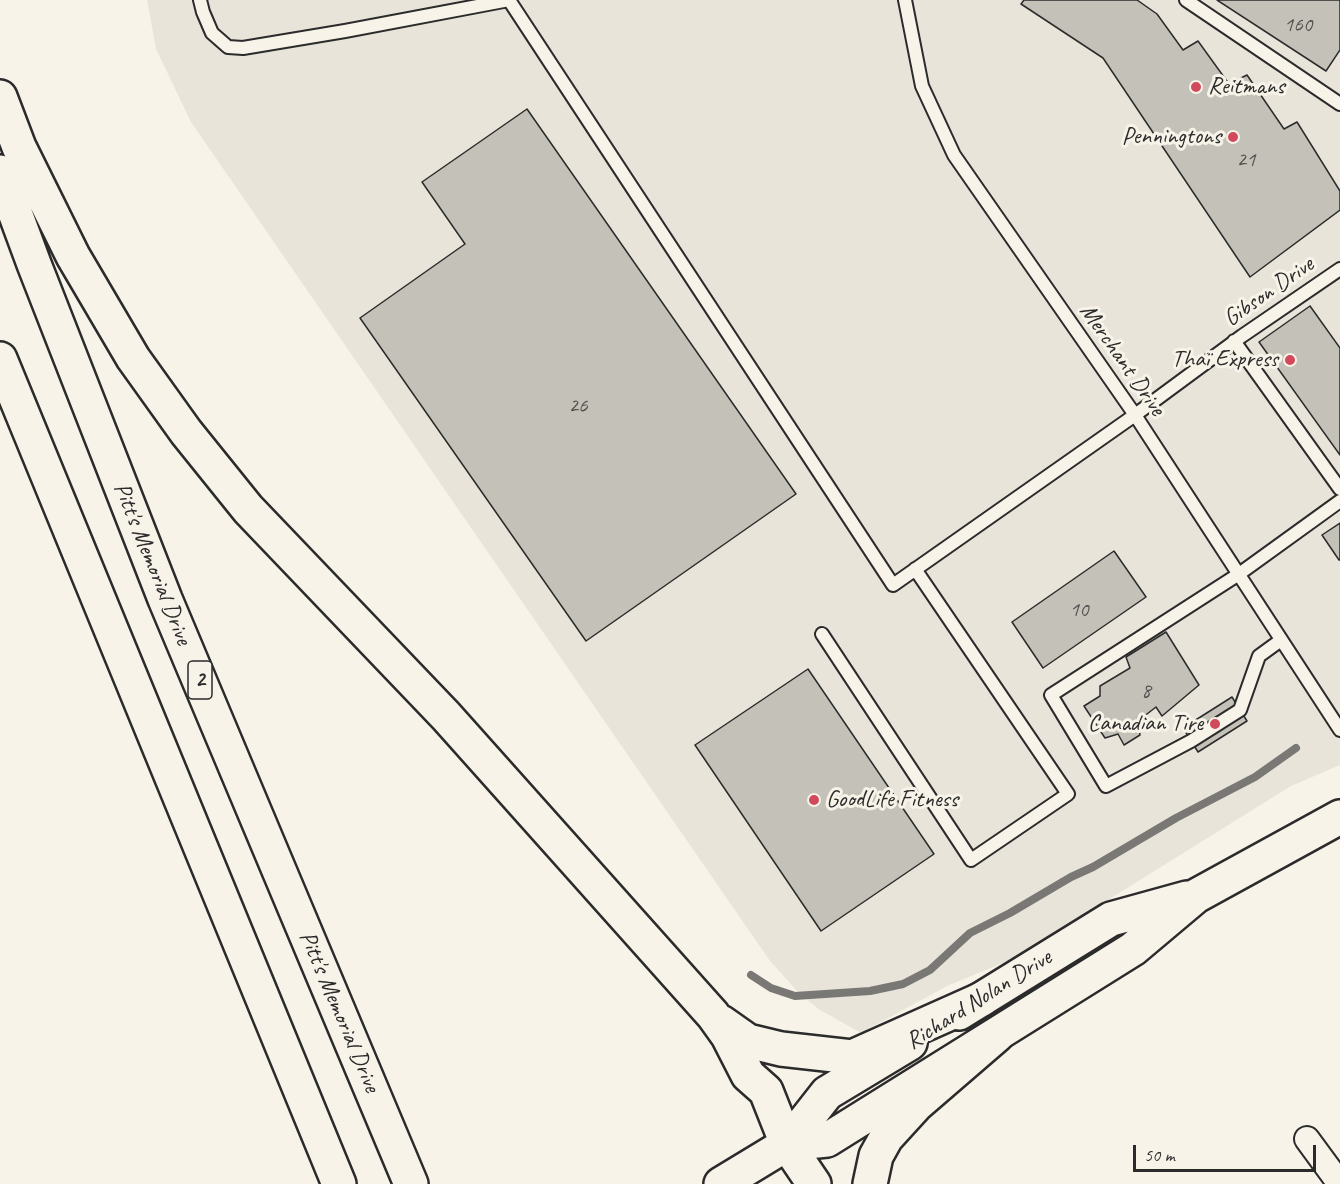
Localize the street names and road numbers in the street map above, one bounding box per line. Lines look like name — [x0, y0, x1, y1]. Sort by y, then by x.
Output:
street label: Gibson Drive — [1218, 251, 1320, 333]
street label: Merchant Drive — [1073, 298, 1171, 422]
street label: Pitt's Memorial Drive — [106, 479, 198, 649]
road number: 2 — [188, 661, 212, 699]
street label: Pitt's Memorial Drive — [292, 927, 386, 1097]
street label: Richard Nolan Drive — [901, 944, 1057, 1056]

